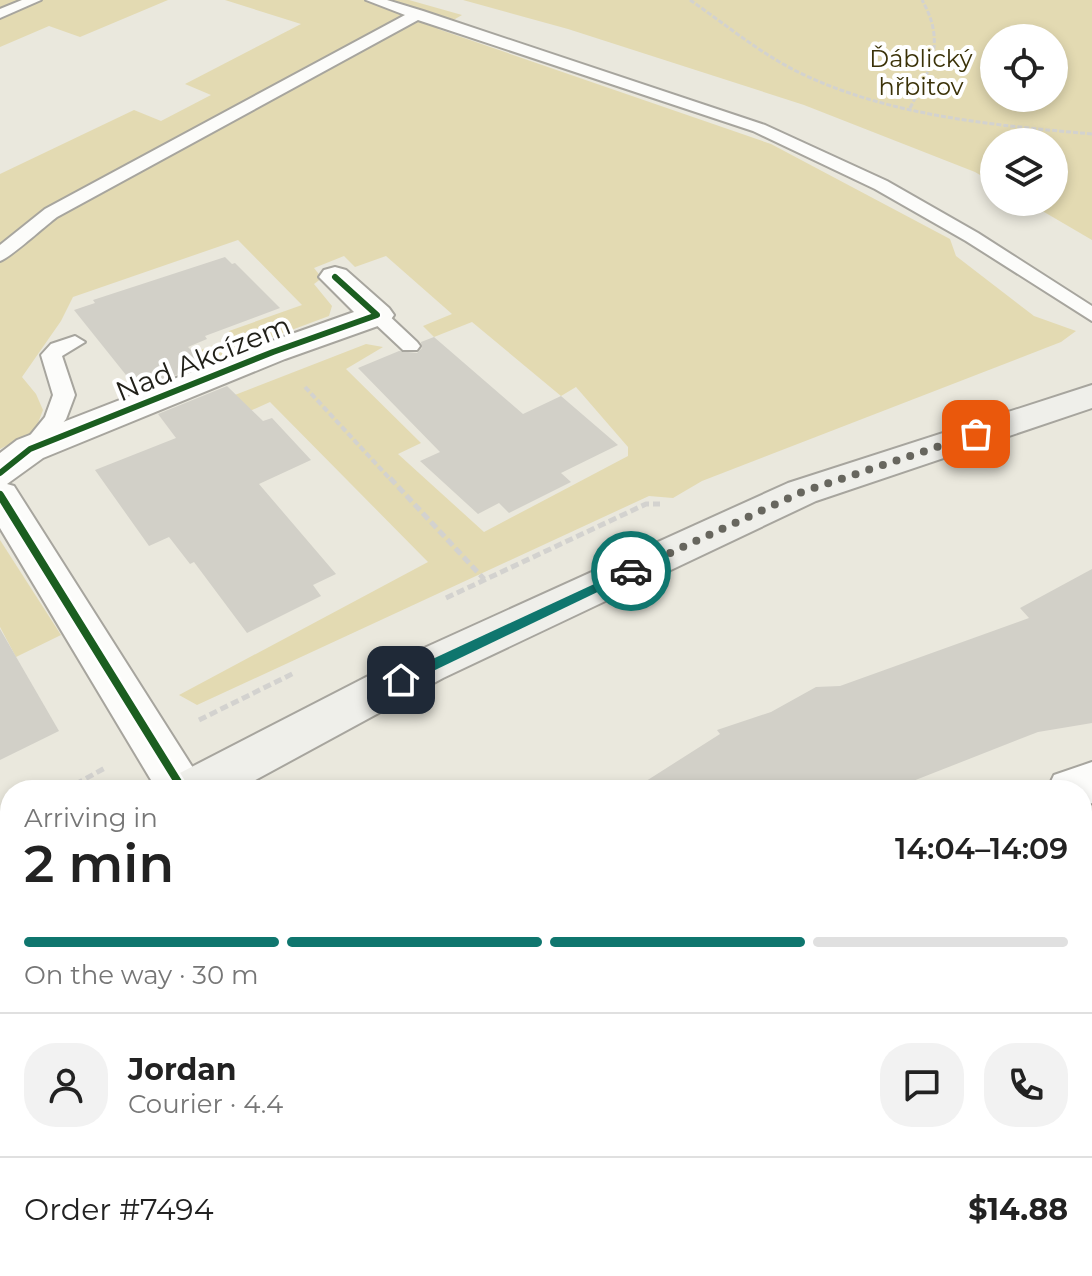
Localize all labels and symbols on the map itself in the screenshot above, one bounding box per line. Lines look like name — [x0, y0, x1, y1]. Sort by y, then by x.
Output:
park label: Ďáblický hřbitov — [869, 44, 973, 101]
street label: Nad Akcízem — [111, 307, 295, 409]
pin — [942, 400, 1010, 468]
courier — [591, 531, 671, 611]
pin — [367, 646, 435, 714]

